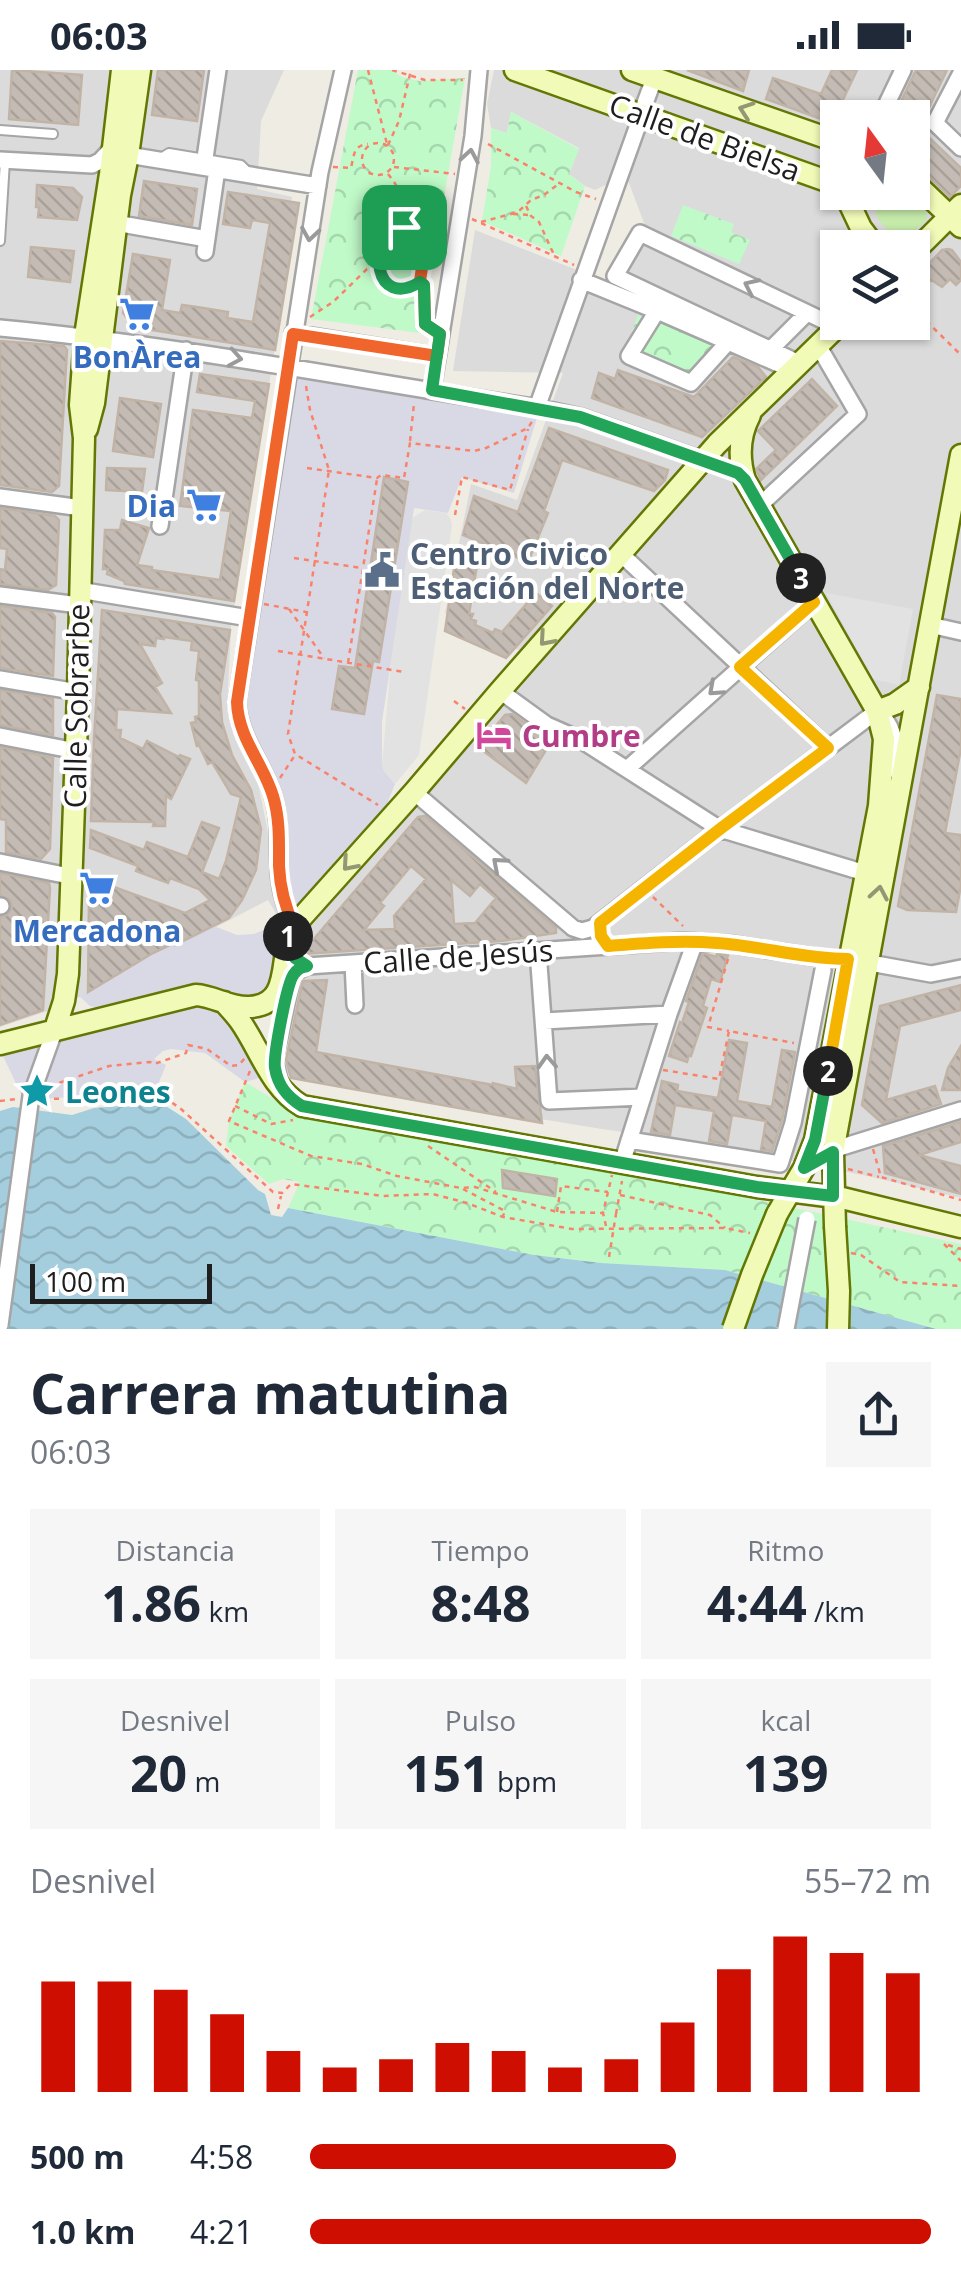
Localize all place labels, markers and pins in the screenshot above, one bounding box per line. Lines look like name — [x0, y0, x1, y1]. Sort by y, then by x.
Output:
pin — [362, 185, 447, 270]
supermarket icon: BonÀrea — [118, 295, 156, 333]
place label: BonÀrea — [73, 336, 201, 377]
place label: Dia — [127, 485, 176, 526]
supermarket icon: Dia — [185, 486, 223, 524]
place label: Centro Civico Estación del Norte — [410, 533, 685, 608]
public building icon: Centro Civico Estación del Norte — [363, 551, 401, 589]
pin: 3 — [776, 553, 826, 603]
place label: Cumbre — [522, 715, 641, 756]
hotel icon: Cumbre — [475, 716, 513, 754]
supermarket icon: Mercadona — [78, 869, 116, 907]
place label: Mercadona — [13, 910, 181, 951]
pin: 1 — [263, 911, 313, 961]
pin: 2 — [803, 1046, 853, 1096]
place label: Leones — [65, 1071, 171, 1112]
place icon: Leones — [18, 1072, 56, 1110]

